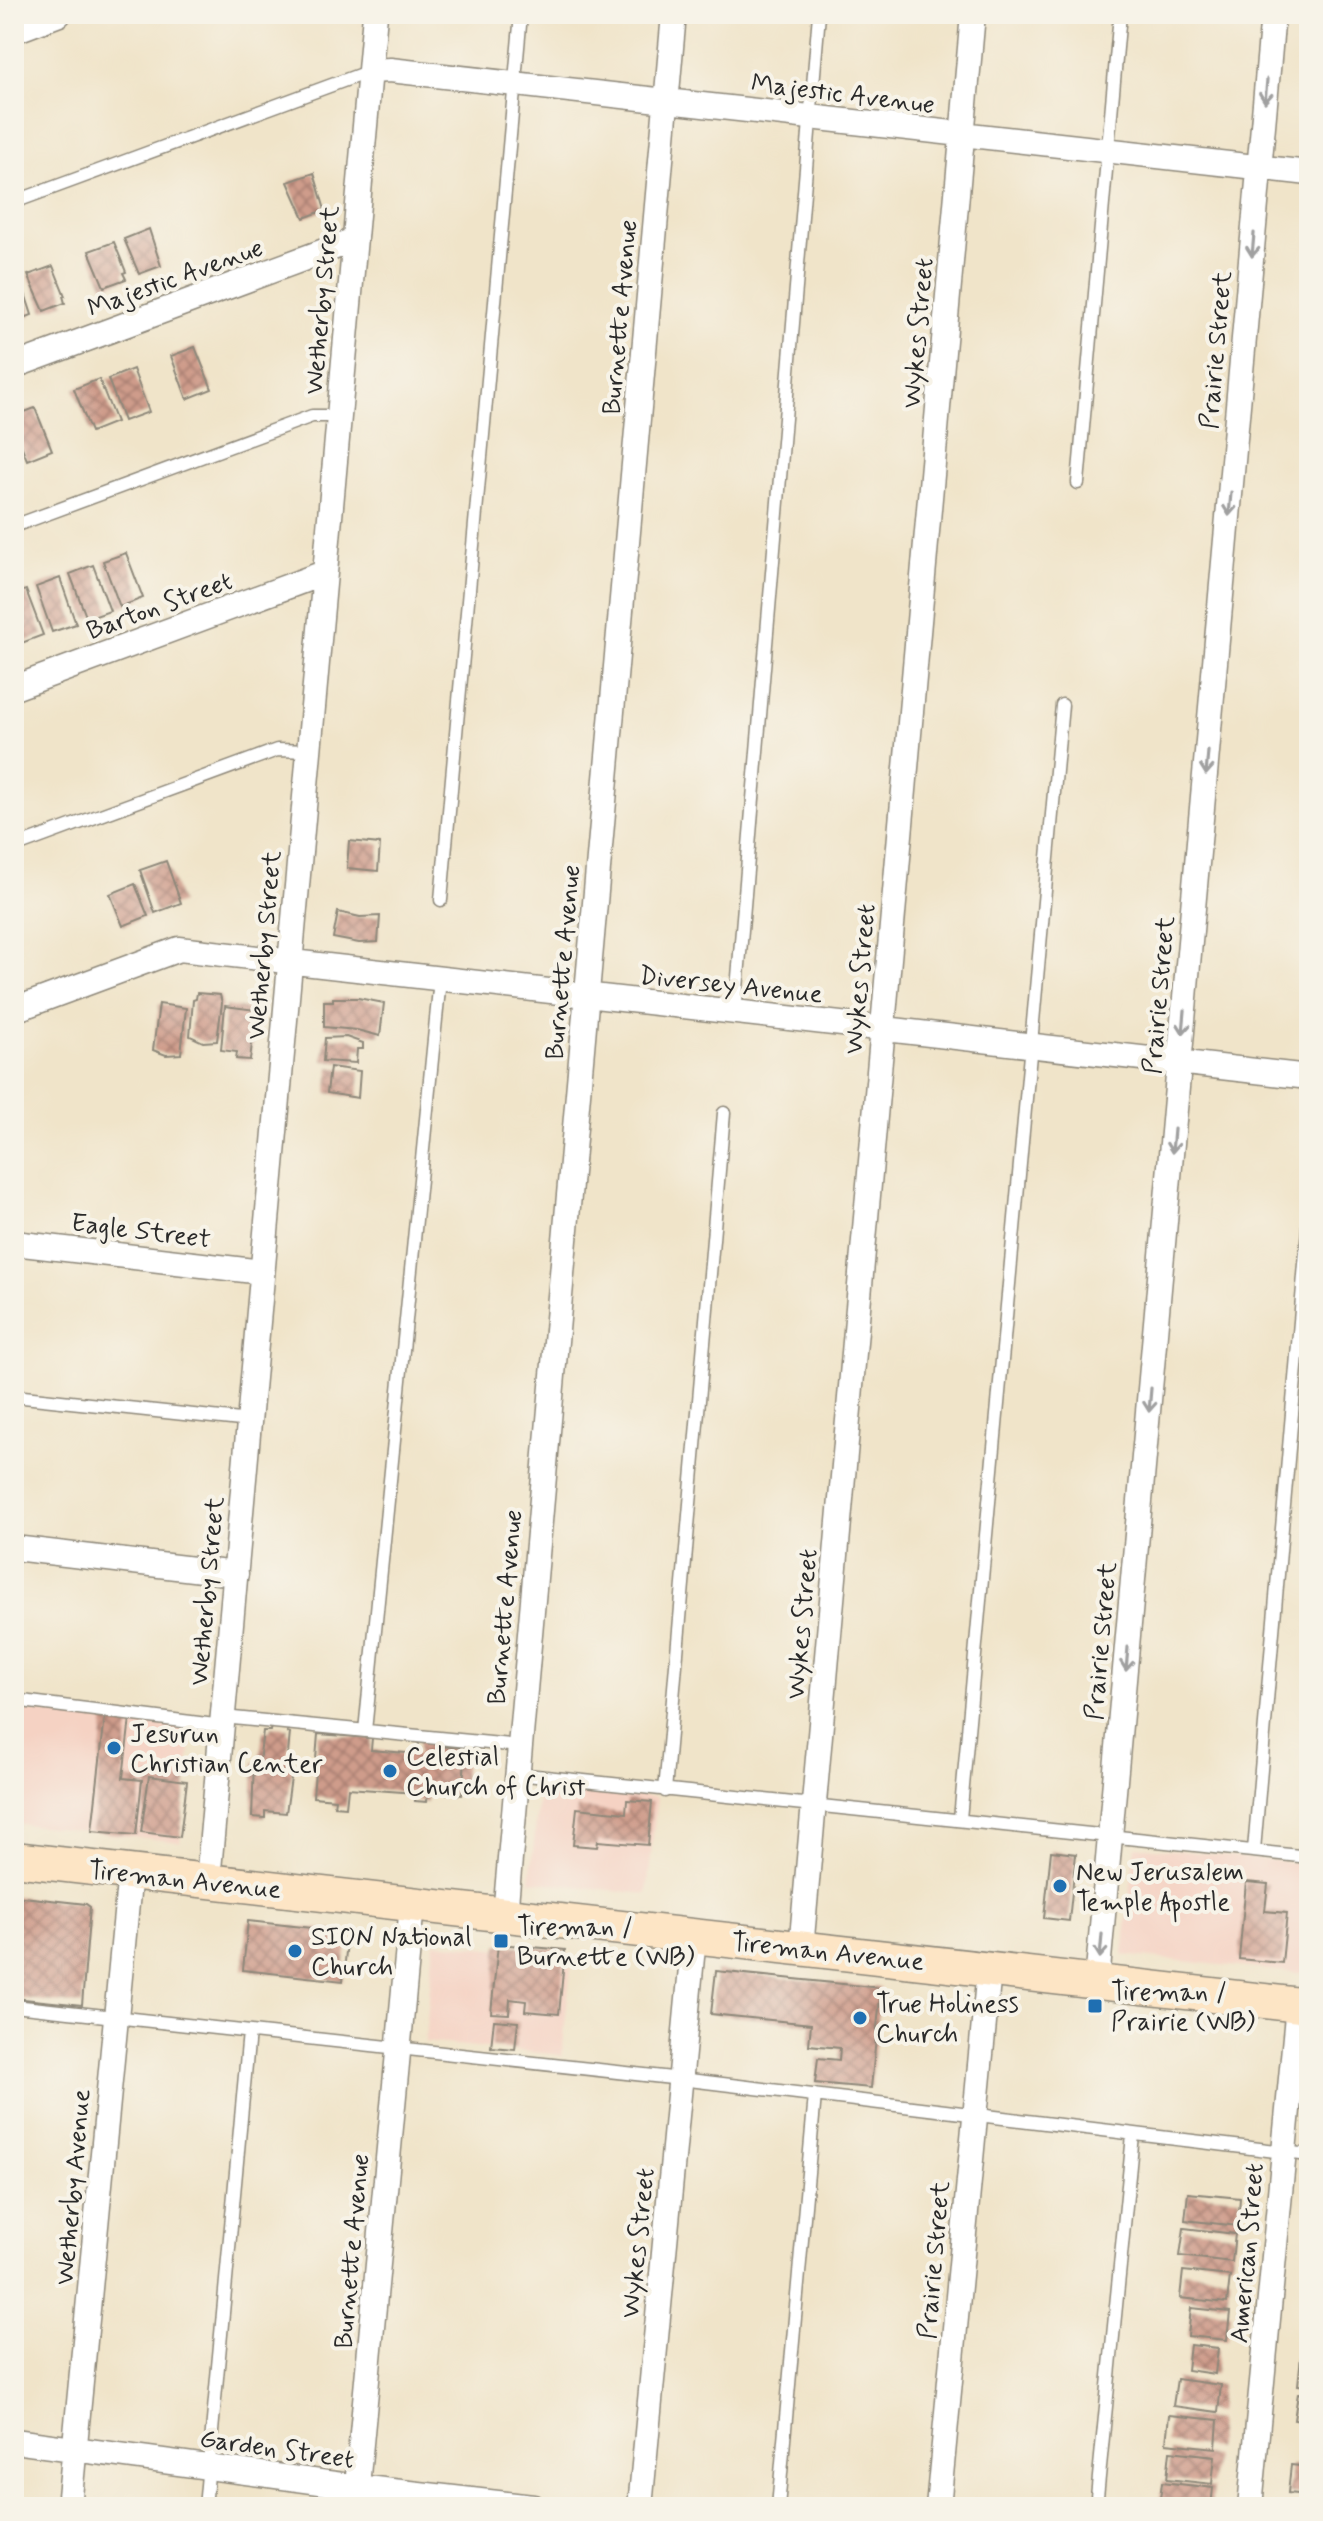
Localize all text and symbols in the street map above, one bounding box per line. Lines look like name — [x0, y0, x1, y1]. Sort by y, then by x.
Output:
street label: Majestic Avenue — [749, 67, 936, 123]
one-way arrow — [1259, 77, 1274, 104]
street label: Wetherby Street — [298, 204, 348, 396]
street label: Burnette Avenue — [596, 218, 646, 416]
street label: Majestic Avenue — [83, 231, 268, 326]
one-way arrow — [1245, 231, 1260, 258]
street label: Wykes Street — [895, 256, 943, 410]
street label: Prairie Street — [1193, 270, 1241, 431]
one-way arrow — [1222, 490, 1237, 517]
street label: Barton Street — [82, 565, 237, 649]
one-way arrow — [1199, 749, 1214, 776]
street label: Wetherby Street — [240, 849, 290, 1041]
street label: Burnette Avenue — [539, 863, 589, 1061]
street label: Wykes Street — [837, 902, 885, 1056]
street label: Prairie Street — [1136, 915, 1184, 1076]
street label: Diversey Avenue — [637, 959, 824, 1013]
one-way arrow — [1176, 1008, 1191, 1035]
one-way arrow — [1165, 1127, 1180, 1154]
street label: Eagle Street — [69, 1207, 213, 1257]
one-way arrow — [1142, 1386, 1157, 1413]
street label: Wetherby Street — [183, 1495, 233, 1687]
street label: Burnette Avenue — [481, 1508, 531, 1706]
street label: Wykes Street — [779, 1547, 827, 1701]
street label: Prairie Street — [1078, 1561, 1126, 1722]
one-way arrow — [1119, 1645, 1134, 1672]
place label: Jesurun Christian Center — [130, 1718, 323, 1782]
marker: Jesurun Christian Center — [105, 1739, 123, 1757]
place label: Celestial Church of Christ — [406, 1741, 586, 1805]
marker: Celestial Church of Christ — [381, 1762, 399, 1780]
street label: Tireman Avenue — [87, 1854, 283, 1908]
place label: New Jerusalem Temple Apostle — [1076, 1856, 1244, 1923]
marker: New Jerusalem Temple Apostle — [1051, 1877, 1069, 1895]
place label: Tireman / Burnette (WB) — [517, 1911, 694, 1975]
place label: SION National Church — [311, 1921, 472, 1985]
street label: Tireman Avenue — [730, 1926, 926, 1980]
marker: Tireman / Burnette (WB) — [492, 1932, 510, 1950]
one-way arrow — [1093, 1932, 1108, 1959]
marker: SION National Church — [286, 1942, 304, 1960]
place label: Tireman / Prairie (WB) — [1111, 1976, 1255, 2040]
place label: True Holiness Church — [876, 1988, 1019, 2052]
marker: Tireman / Prairie (WB) — [1086, 1997, 1104, 2015]
marker: True Holiness Church — [851, 2009, 869, 2027]
street label: Wetherby Avenue — [48, 2087, 100, 2287]
street label: Burnette Avenue — [328, 2152, 378, 2350]
street label: American Street — [1223, 2162, 1273, 2345]
street label: Wykes Street — [614, 2166, 664, 2320]
street label: Prairie Street — [911, 2180, 959, 2341]
street label: Garden Street — [197, 2422, 356, 2478]

